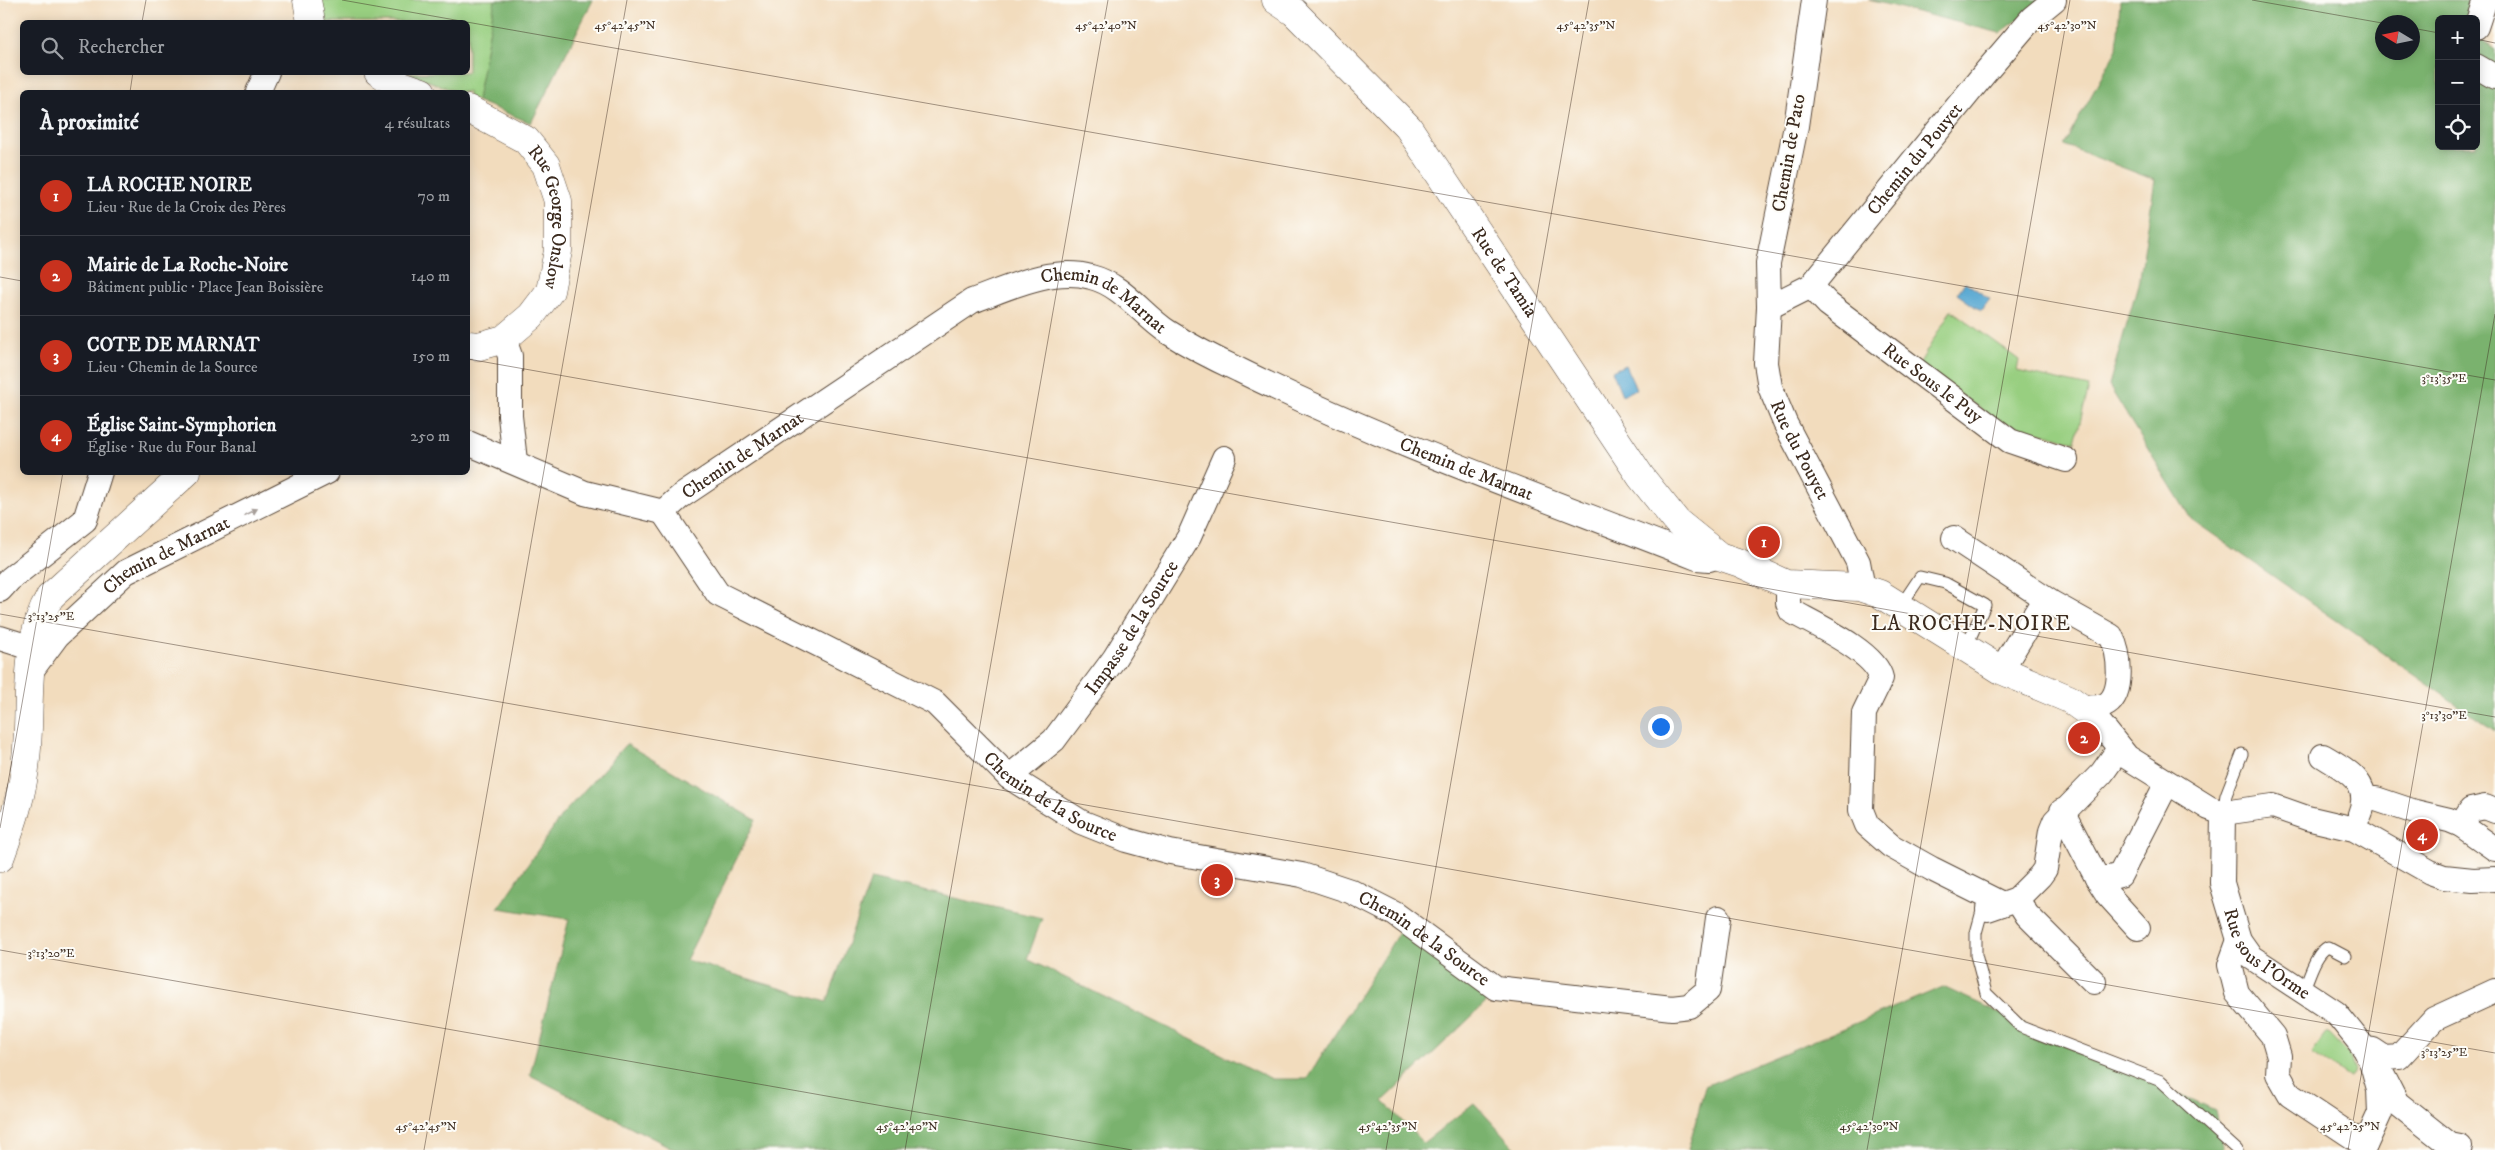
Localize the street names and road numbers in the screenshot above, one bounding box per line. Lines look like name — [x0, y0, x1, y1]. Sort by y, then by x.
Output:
street label: Chemin de Pato — [1767, 92, 1811, 214]
street label: Chemin du Pouyet — [1862, 98, 1967, 220]
street label: Rue George Onslow — [523, 140, 570, 291]
street label: Rue de Tamia — [1466, 223, 1543, 322]
street label: Chemin de Marnat — [1039, 262, 1171, 339]
street label: Rue Sous le Puy — [1878, 338, 1988, 429]
street label: Rue du Pouyet — [1765, 397, 1835, 503]
street label: Chemin de Marnat — [677, 406, 808, 504]
street label: Chemin de Marnat — [1396, 432, 1537, 506]
street label: Chemin de Marnat — [98, 511, 233, 599]
street label: Impasse de la Source — [1080, 556, 1183, 699]
street label: Chemin de la Source — [979, 747, 1121, 847]
street label: Chemin de la Source — [1355, 886, 1495, 991]
street label: Rue sous l'Orme — [2219, 905, 2315, 1005]

